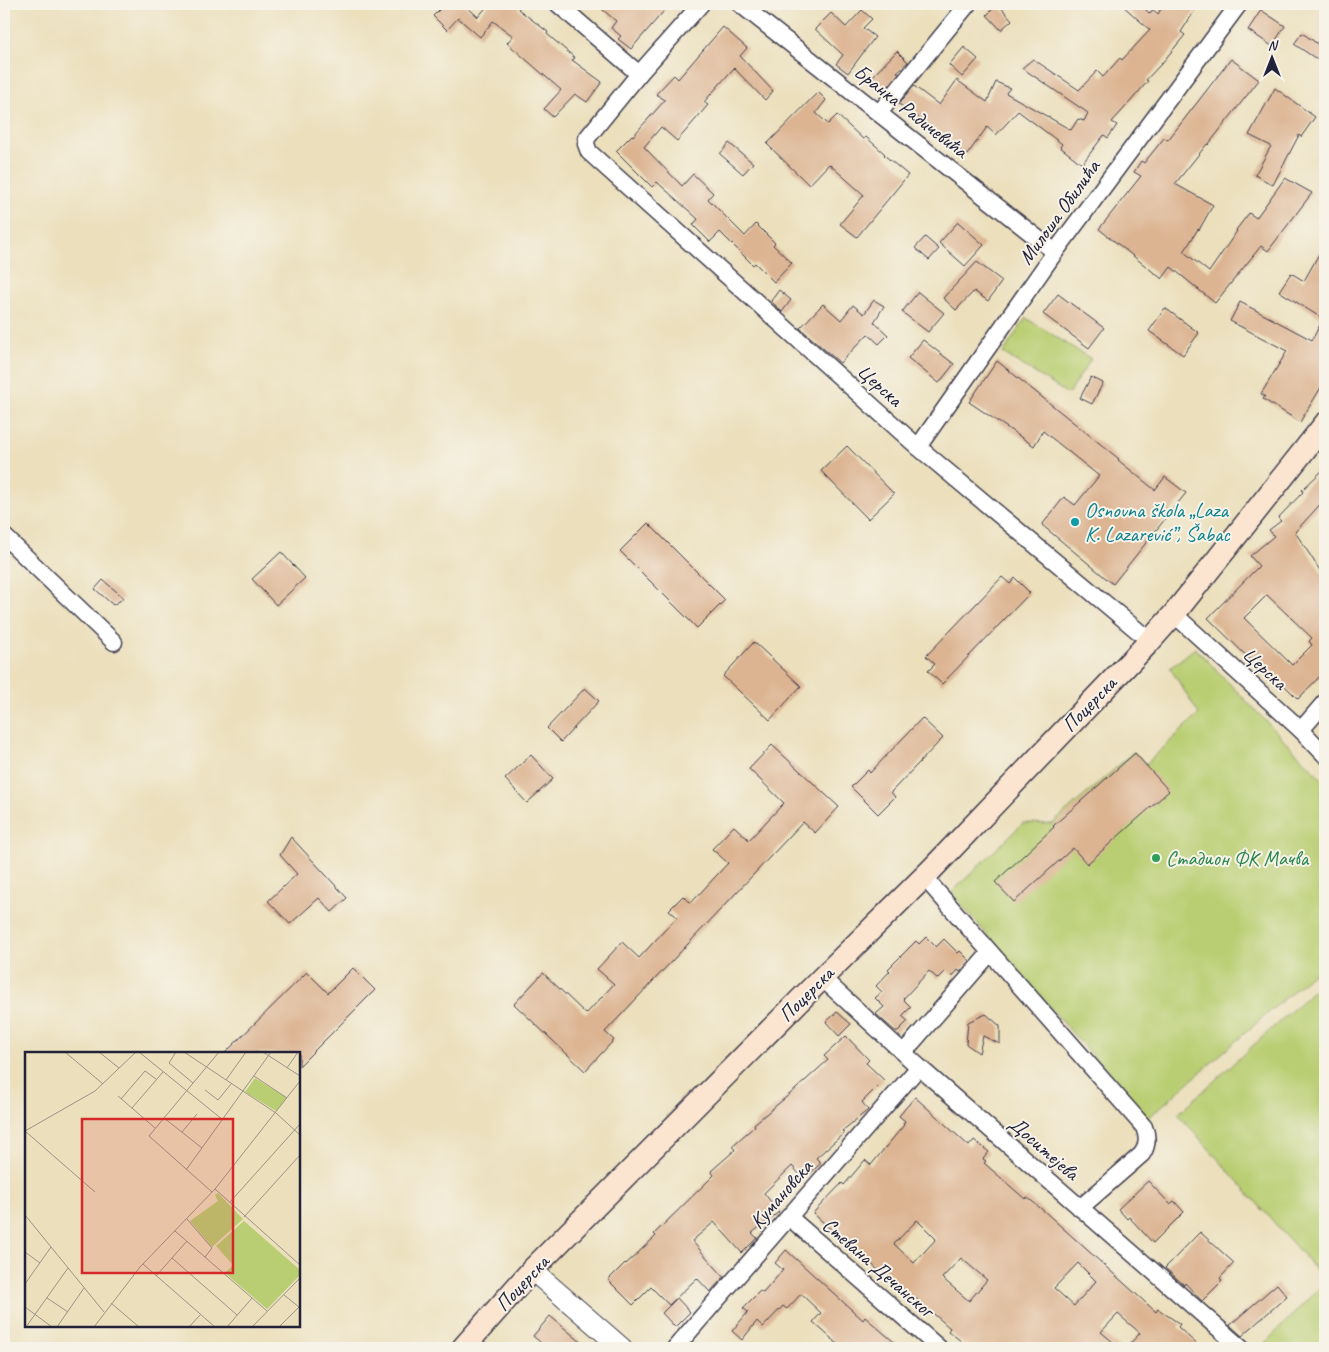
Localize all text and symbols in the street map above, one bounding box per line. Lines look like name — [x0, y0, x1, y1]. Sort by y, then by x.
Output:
north arrow — [1246, 32, 1296, 82]
text: N — [1268, 37, 1279, 54]
street label: Бранка Радичевића — [849, 58, 975, 165]
street label: Милоша Обилића — [1012, 153, 1107, 269]
street label: Церска — [852, 358, 909, 413]
place label: Osnovna škola „Laza K. Lazarević”, Šabac — [1085, 497, 1231, 547]
marker: Osnovna škola „Laza K. Lazarević”, Šabac — [1069, 516, 1081, 528]
street label: Церска — [1237, 641, 1294, 696]
street label: Поцерска — [1056, 669, 1124, 737]
place label: Стадион ФК Мачва — [1166, 845, 1310, 871]
marker: Стадион ФК Мачва — [1150, 852, 1162, 864]
street label: Поцерска — [773, 959, 841, 1027]
inset map — [25, 1052, 300, 1327]
street label: Доситејева — [1004, 1110, 1086, 1187]
street label: Кумановска — [744, 1153, 819, 1234]
street label: Стевана Дечанског — [817, 1212, 941, 1324]
street label: Поцерска — [489, 1248, 556, 1317]

